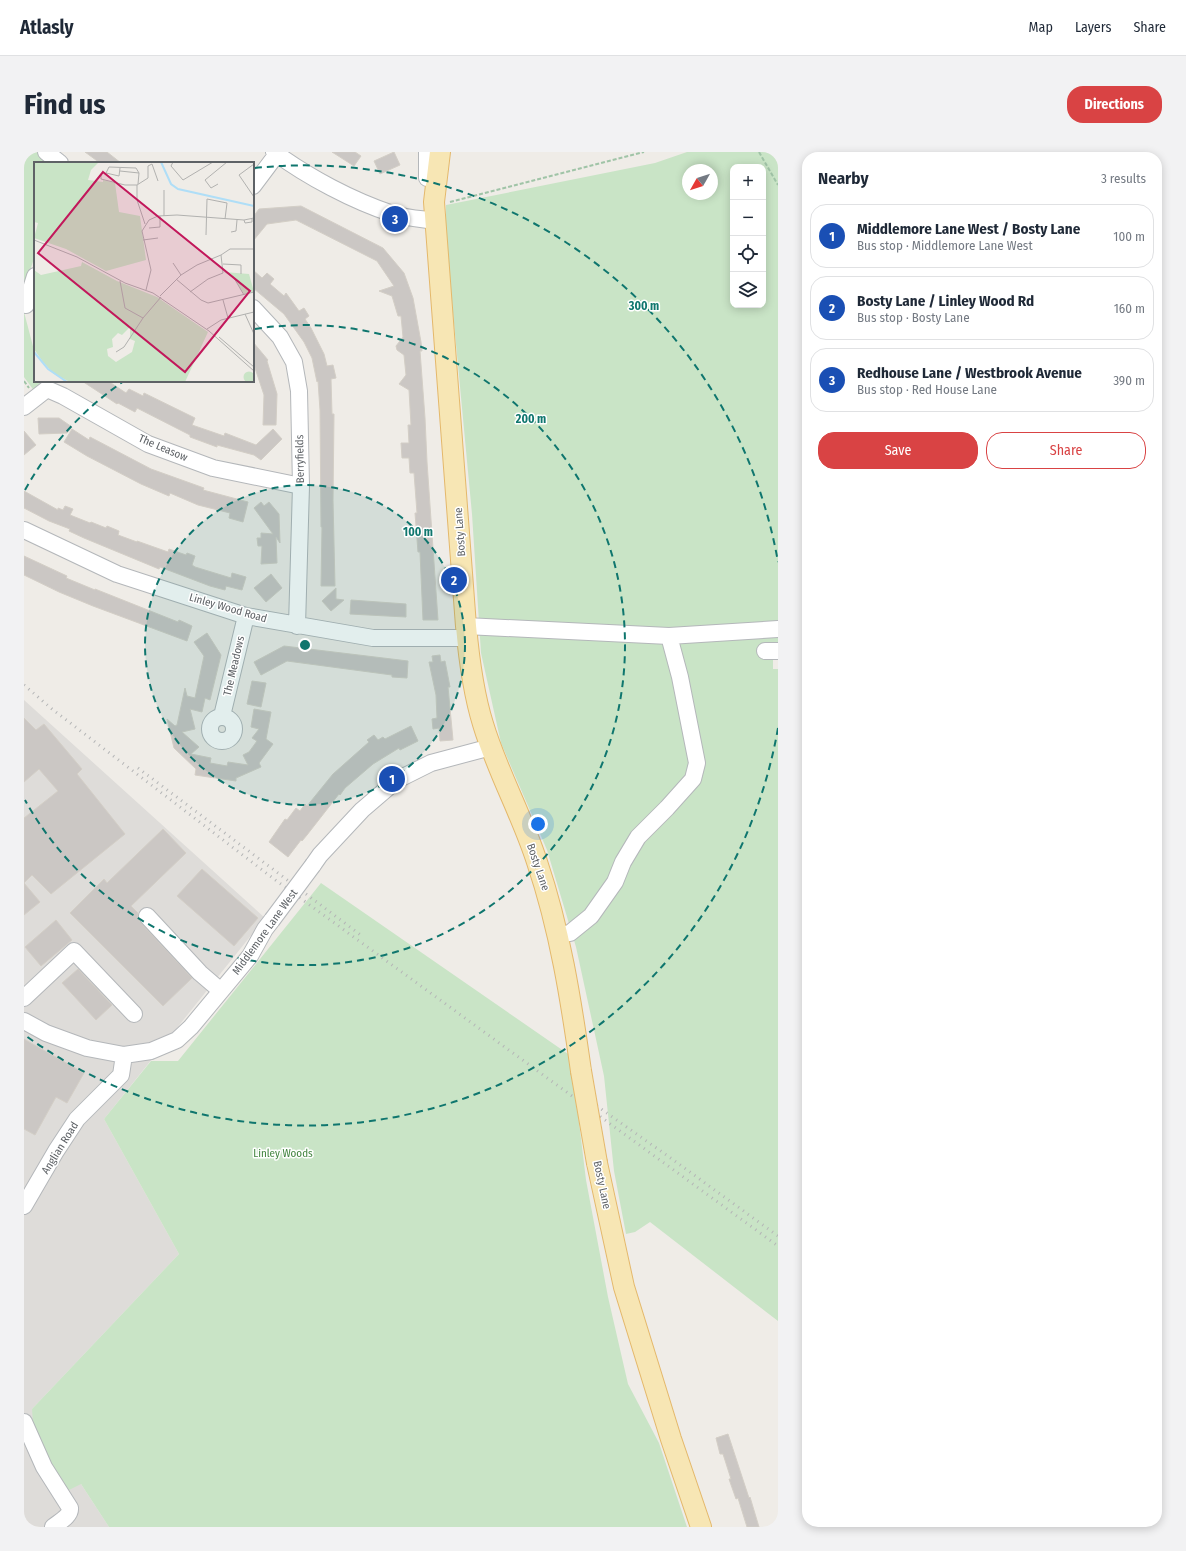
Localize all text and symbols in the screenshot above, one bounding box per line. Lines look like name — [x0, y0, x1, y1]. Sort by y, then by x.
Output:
text: Atlasly — [20, 16, 74, 39]
text: Map — [1029, 19, 1053, 36]
text: Layers — [1075, 19, 1111, 36]
text: Share — [1133, 19, 1166, 36]
button: Directions — [1067, 86, 1162, 123]
text: Find us — [24, 88, 106, 121]
inset map — [34, 162, 254, 382]
north arrow — [682, 164, 718, 200]
map controls — [730, 164, 766, 308]
button: + — [730, 164, 766, 200]
text: Nearby — [818, 168, 869, 189]
text: 3 results — [1101, 171, 1146, 186]
button: − — [730, 200, 766, 236]
pin: 3 — [382, 204, 408, 234]
text: Middlemore Lane West / Bosty Lane — [857, 220, 1080, 238]
text: 1 — [829, 229, 835, 244]
text: 100 m — [1113, 229, 1145, 244]
button: locate — [730, 236, 766, 272]
text: Bus stop · Middlemore Lane West — [857, 238, 1033, 253]
button: layers — [730, 272, 766, 308]
text: Bosty Lane / Linley Wood Rd — [857, 292, 1034, 310]
text: 300 m — [628, 299, 659, 313]
text: 2 — [829, 301, 835, 316]
text: 160 m — [1114, 301, 1145, 316]
text: Bus stop · Bosty Lane — [857, 310, 970, 325]
text: Redhouse Lane / Westbrook Avenue — [857, 364, 1082, 382]
text: 3 — [829, 373, 835, 388]
text: 390 m — [1113, 373, 1145, 388]
text: Bus stop · Red House Lane — [857, 382, 997, 397]
text: 200 m — [515, 412, 546, 426]
street label: The Leasow — [137, 432, 189, 464]
button: Save — [818, 432, 978, 469]
button: Share — [986, 432, 1146, 469]
street label: Berryfields — [293, 434, 307, 483]
street label: Bosty Lane — [452, 507, 468, 557]
text: 100 m — [403, 525, 433, 539]
pin: 2 — [441, 565, 467, 595]
street label: Linley Wood Road — [188, 591, 268, 625]
street label: The Meadows — [221, 635, 247, 697]
centre of rings — [298, 638, 312, 652]
pin: 1 — [379, 764, 405, 794]
your location — [528, 814, 548, 834]
street label: Bosty Lane — [524, 842, 552, 892]
street label: Middlemore Lane West — [230, 886, 301, 977]
street label: Anglian Road — [39, 1120, 81, 1176]
park label: Linley Woods — [253, 1147, 313, 1160]
street label: Bosty Lane — [591, 1160, 613, 1210]

